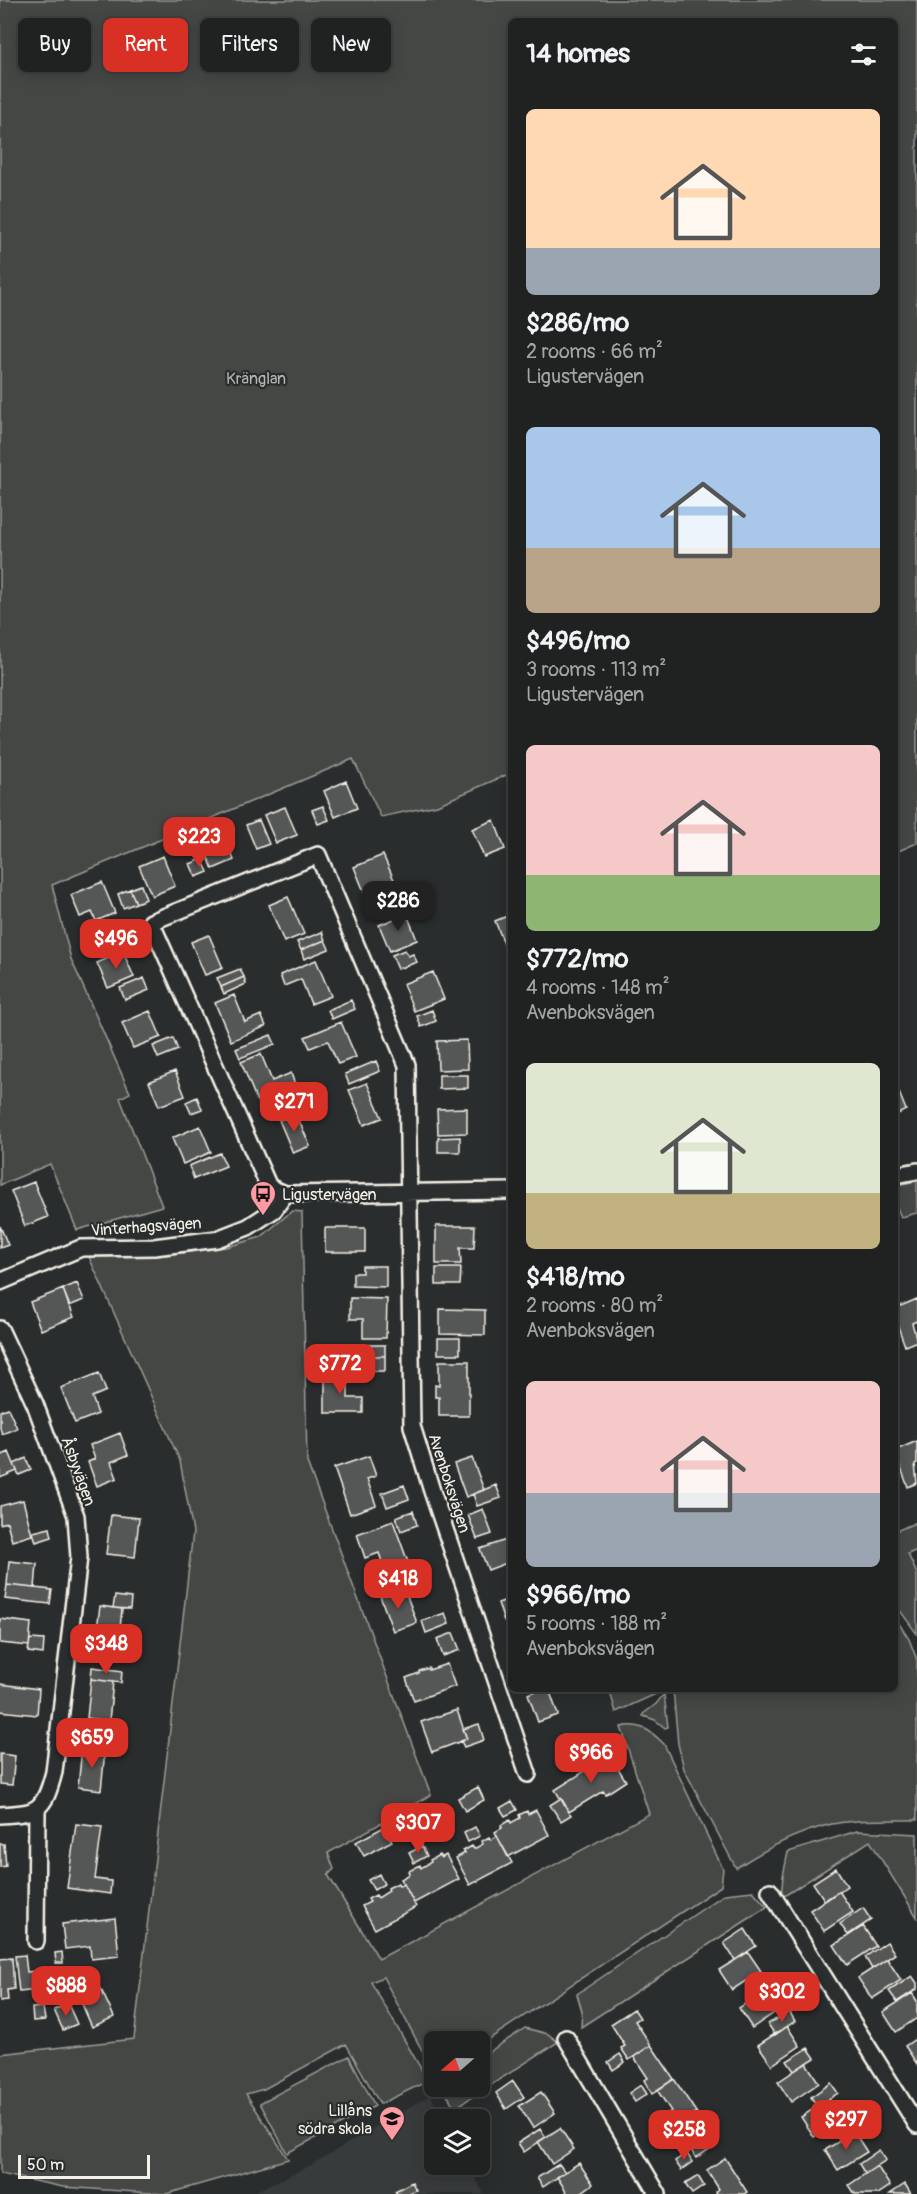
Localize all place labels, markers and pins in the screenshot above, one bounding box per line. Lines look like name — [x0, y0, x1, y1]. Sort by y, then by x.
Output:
pin: $223 — [163, 817, 235, 868]
pin: $286 — [362, 881, 434, 932]
pin: $496 — [80, 919, 152, 970]
pin: $271 — [258, 1082, 330, 1133]
bus stop icon: Ligustervägen — [248, 1179, 278, 1217]
place label: Ligustervägen — [282, 1185, 377, 1205]
pin: $772 — [304, 1344, 376, 1395]
pin: $418 — [362, 1559, 434, 1610]
pin: $348 — [70, 1624, 142, 1675]
pin: $659 — [56, 1718, 128, 1769]
pin: $966 — [555, 1733, 627, 1784]
pin: $307 — [382, 1803, 454, 1854]
pin: $888 — [30, 1966, 102, 2017]
pin: $302 — [746, 1972, 818, 2023]
pin: $297 — [810, 2100, 882, 2151]
place label: Lillåns södra skola — [298, 2101, 372, 2139]
school or university icon: Lillåns södra skola — [377, 2104, 407, 2142]
pin: $258 — [648, 2110, 720, 2161]

